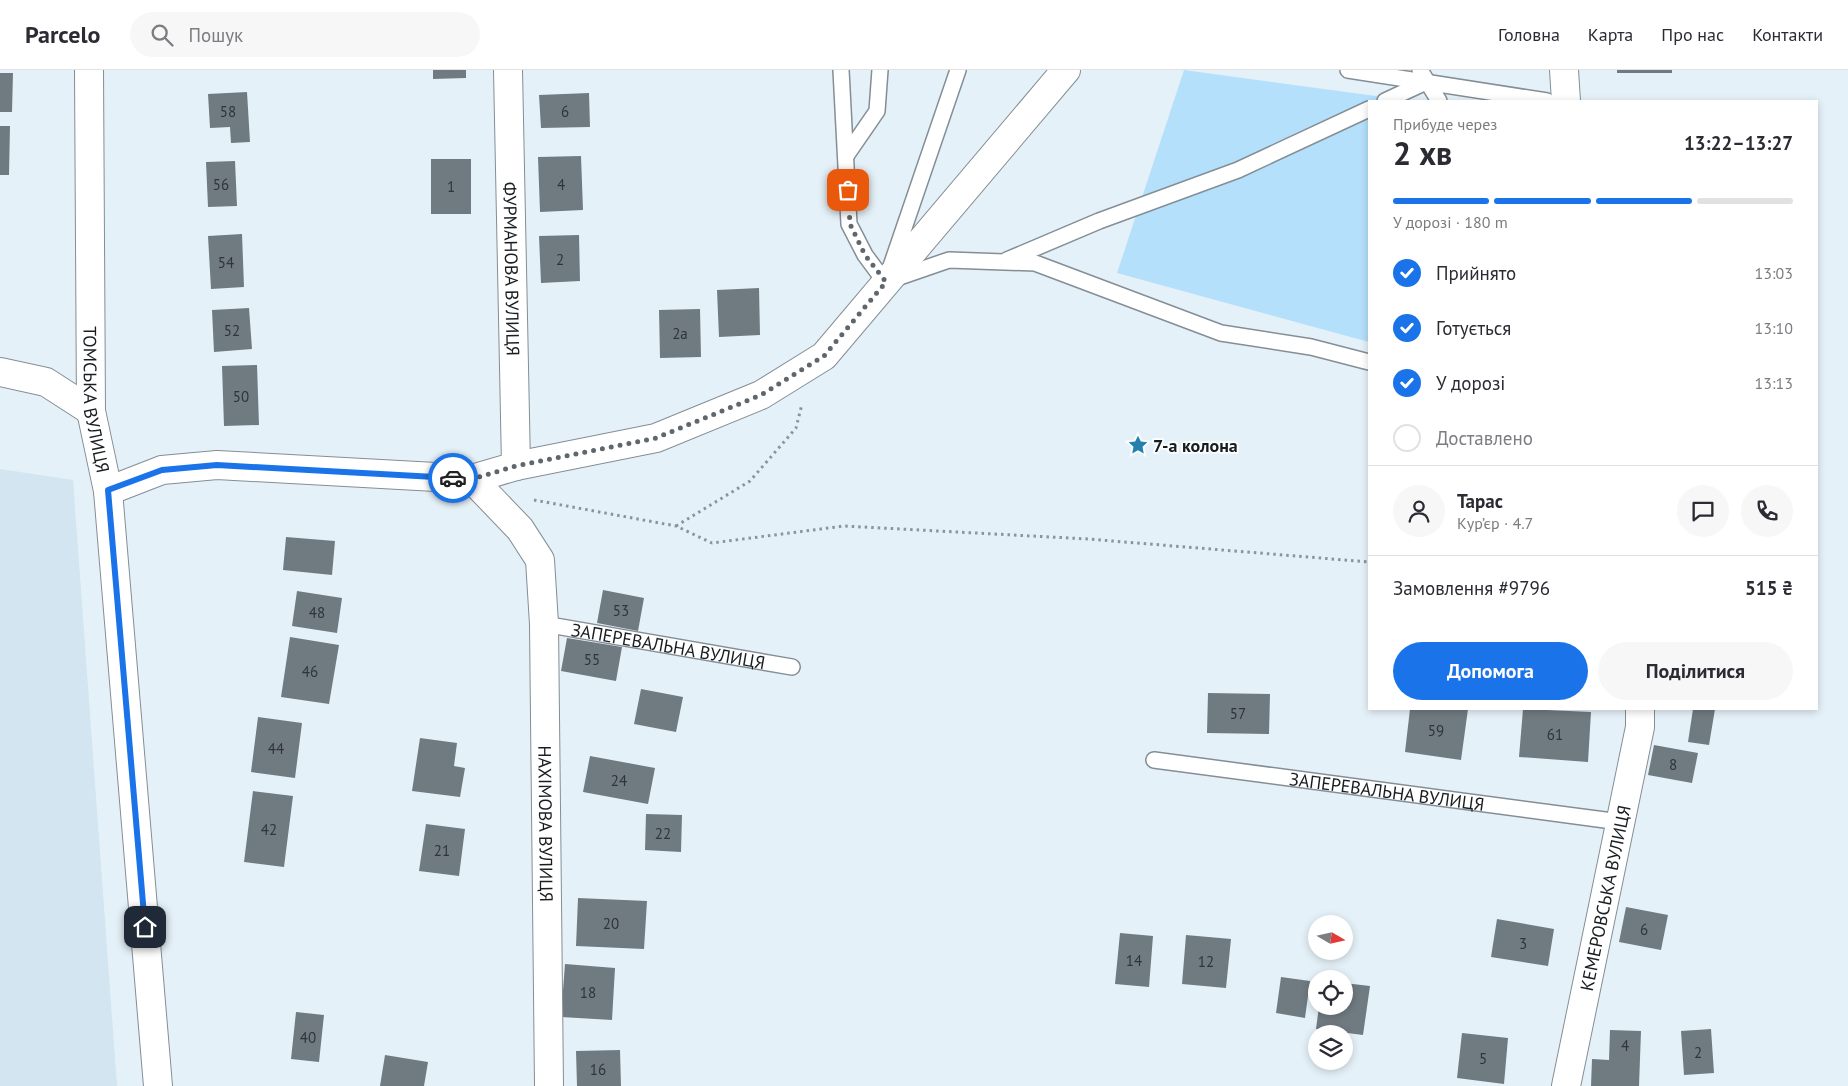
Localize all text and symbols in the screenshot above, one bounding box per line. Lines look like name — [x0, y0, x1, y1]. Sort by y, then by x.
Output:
search box — [130, 12, 480, 57]
text: Parcelo — [25, 19, 100, 50]
icon: search — [148, 21, 176, 49]
text: Пошук — [188, 23, 243, 47]
text: Головна — [1498, 23, 1560, 46]
text: Карта — [1588, 23, 1633, 46]
text: Про нас — [1661, 23, 1724, 46]
text: Контакти — [1752, 23, 1823, 46]
house number: 58 — [220, 102, 236, 121]
house number: 6 — [561, 102, 569, 121]
text: Прибуде через — [1393, 114, 1497, 134]
text: 13:22–13:27 — [1684, 131, 1793, 155]
text: 2 хв — [1393, 132, 1452, 174]
pin — [827, 169, 869, 211]
house number: 56 — [213, 175, 229, 194]
house number: 4 — [557, 175, 565, 194]
icon: bag — [834, 176, 862, 204]
house number: 1 — [447, 177, 455, 196]
street label: ФУРМАНОВА ВУЛИЦЯ — [499, 182, 525, 356]
text: У дорозі · 180 m — [1393, 212, 1508, 232]
house number: 2 — [556, 250, 564, 269]
house number: 54 — [218, 253, 234, 272]
icon: check — [1393, 259, 1421, 287]
text: Прийнято — [1436, 261, 1516, 285]
text: 13:03 — [1755, 263, 1793, 283]
icon: check — [1393, 314, 1421, 342]
text: Готується — [1436, 316, 1511, 340]
text: 13:10 — [1755, 318, 1793, 338]
house number: 52 — [224, 321, 240, 340]
house number: 2а — [672, 324, 688, 343]
street label: ТОМСЬКА ВУЛИЦЯ — [79, 326, 115, 475]
icon: check — [1393, 369, 1421, 397]
text: У дорозі — [1436, 371, 1505, 395]
text: 13:13 — [1755, 373, 1793, 393]
house number: 50 — [233, 387, 249, 406]
text: Доставлено — [1436, 426, 1533, 450]
place icon: 7-а колона — [1127, 434, 1149, 456]
place label: 7-а колона — [1153, 434, 1238, 457]
courier — [428, 453, 478, 503]
icon: car — [439, 464, 467, 492]
button: person — [1393, 485, 1445, 537]
button: chat — [1677, 485, 1729, 537]
button: phone — [1741, 485, 1793, 537]
text: Тарас — [1457, 489, 1503, 513]
text: Кур’єр · 4.7 — [1457, 513, 1533, 533]
text: Замовлення #9796 — [1393, 576, 1550, 600]
text: 515 ₴ — [1745, 576, 1793, 600]
house number: 53 — [613, 601, 629, 620]
house number: 48 — [309, 603, 325, 622]
street label: ЗАПЕРЕВАЛЬНА ВУЛИЦЯ — [569, 617, 767, 674]
button: Допомога — [1393, 642, 1588, 700]
button: Поділитися — [1598, 642, 1793, 700]
house number: 55 — [584, 650, 600, 669]
house number: 46 — [302, 662, 318, 681]
house number: 57 — [1230, 704, 1246, 723]
house number: 59 — [1428, 721, 1444, 740]
house number: 61 — [1547, 725, 1563, 744]
house number: 44 — [268, 739, 284, 758]
street label: НАХІМОВА ВУЛИЦЯ — [534, 745, 559, 902]
house number: 8 — [1669, 755, 1677, 774]
street label: ЗАПЕРЕВАЛЬНА ВУЛИЦЯ — [1288, 767, 1486, 815]
house number: 24 — [611, 771, 627, 790]
street label: КЕМЕРОВСЬКА ВУЛИЦЯ — [1574, 803, 1635, 993]
house number: 42 — [261, 820, 277, 839]
house number: 22 — [655, 824, 671, 843]
house number: 21 — [434, 841, 450, 860]
pin — [124, 906, 166, 948]
icon: home — [131, 913, 159, 941]
house number: 20 — [603, 914, 619, 933]
north arrow — [1308, 915, 1352, 960]
map controls — [1308, 915, 1353, 1070]
house number: 6 — [1640, 920, 1648, 939]
house number: 3 — [1519, 934, 1527, 953]
house number: 14 — [1126, 951, 1142, 970]
house number: 12 — [1198, 952, 1214, 971]
button: locate — [1308, 970, 1353, 1015]
house number: 18 — [580, 983, 596, 1002]
button: layers — [1308, 1025, 1353, 1070]
house number: 40 — [300, 1028, 316, 1047]
house number: 4 — [1621, 1036, 1629, 1055]
house number: 2 — [1694, 1043, 1702, 1062]
house number: 5 — [1479, 1049, 1487, 1068]
house number: 16 — [590, 1060, 606, 1079]

